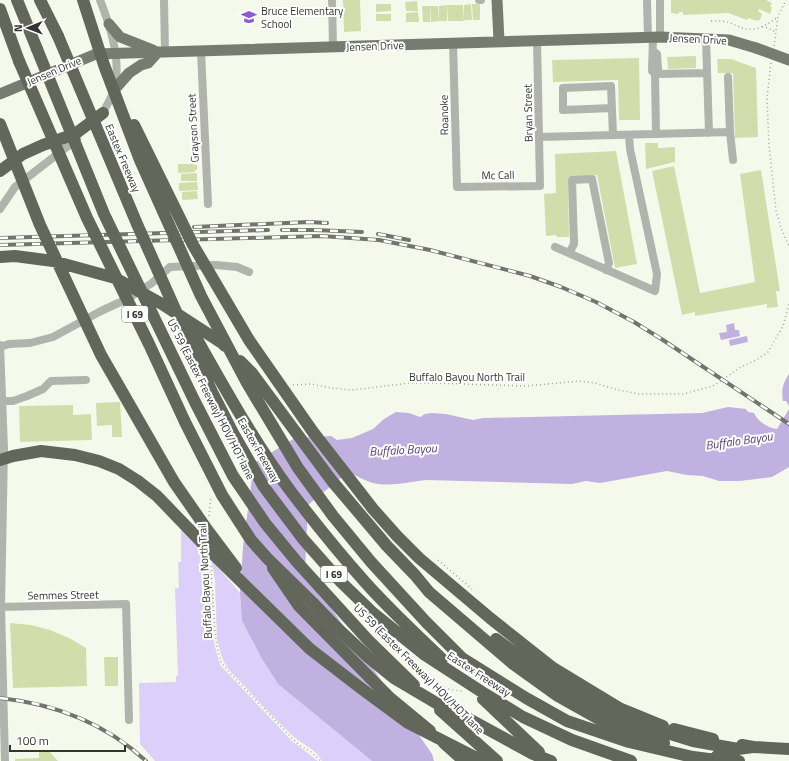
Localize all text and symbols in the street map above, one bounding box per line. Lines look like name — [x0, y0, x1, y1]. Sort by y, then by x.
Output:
place label: Bruce Elementary School — [261, 3, 344, 32]
north arrow — [8, 8, 48, 48]
school or university icon: Bruce Elementary School — [240, 8, 258, 26]
text: N — [10, 24, 26, 32]
street label: Jensen Drive — [669, 30, 728, 49]
street label: Jensen Drive — [346, 37, 405, 55]
street label: Jensen Drive — [24, 52, 84, 90]
street label: Bryan Street — [519, 84, 537, 142]
street label: Grayson Street — [183, 93, 203, 163]
street label: Roanoke — [436, 94, 452, 135]
street label: Eastex Freeway — [101, 121, 145, 195]
street label: Mc Call — [481, 167, 515, 183]
road number: I 69 — [122, 306, 148, 322]
street label: US 59 (Eastex Freeway) HOV/HOT lane — [163, 316, 259, 483]
street label: Buffalo Bayou North Trail — [409, 369, 525, 385]
street label: Eastex Freeway — [234, 414, 284, 486]
water label: Buffalo Bayou — [704, 426, 775, 455]
water label: Buffalo Bayou — [369, 438, 438, 461]
street label: Buffalo Bayou North Trail — [194, 523, 216, 639]
road number: I 69 — [321, 566, 347, 582]
street label: Semmes Street — [27, 586, 99, 604]
street label: US 59 (Eastex Freeway) HOV/HOT lane — [351, 601, 487, 737]
street label: Eastex Freeway — [445, 649, 513, 699]
scale bar — [10, 727, 125, 753]
text: 100 m — [16, 731, 49, 750]

